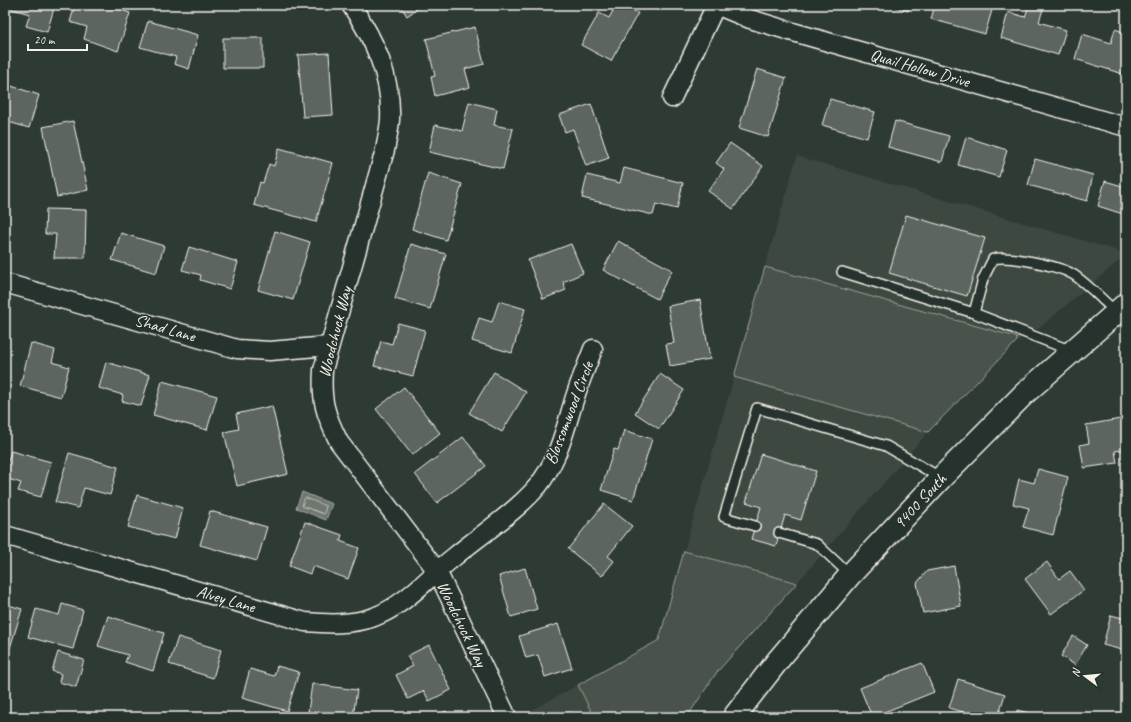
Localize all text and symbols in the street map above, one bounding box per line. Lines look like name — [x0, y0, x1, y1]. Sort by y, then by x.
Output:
scale bar — [28, 26, 87, 52]
text: 20 m — [34, 32, 56, 48]
street label: Quail Hollow Drive — [868, 44, 973, 93]
street label: Woodchuck Way — [314, 283, 357, 380]
street label: Shad Lane — [132, 309, 199, 347]
street label: Blossomwood Circle — [540, 357, 599, 467]
street label: 9400 South — [889, 468, 952, 533]
street label: Woodchuck Way — [432, 578, 492, 671]
street label: Alvey Lane — [194, 581, 259, 618]
north arrow — [1065, 656, 1105, 696]
text: N — [1068, 666, 1084, 678]

